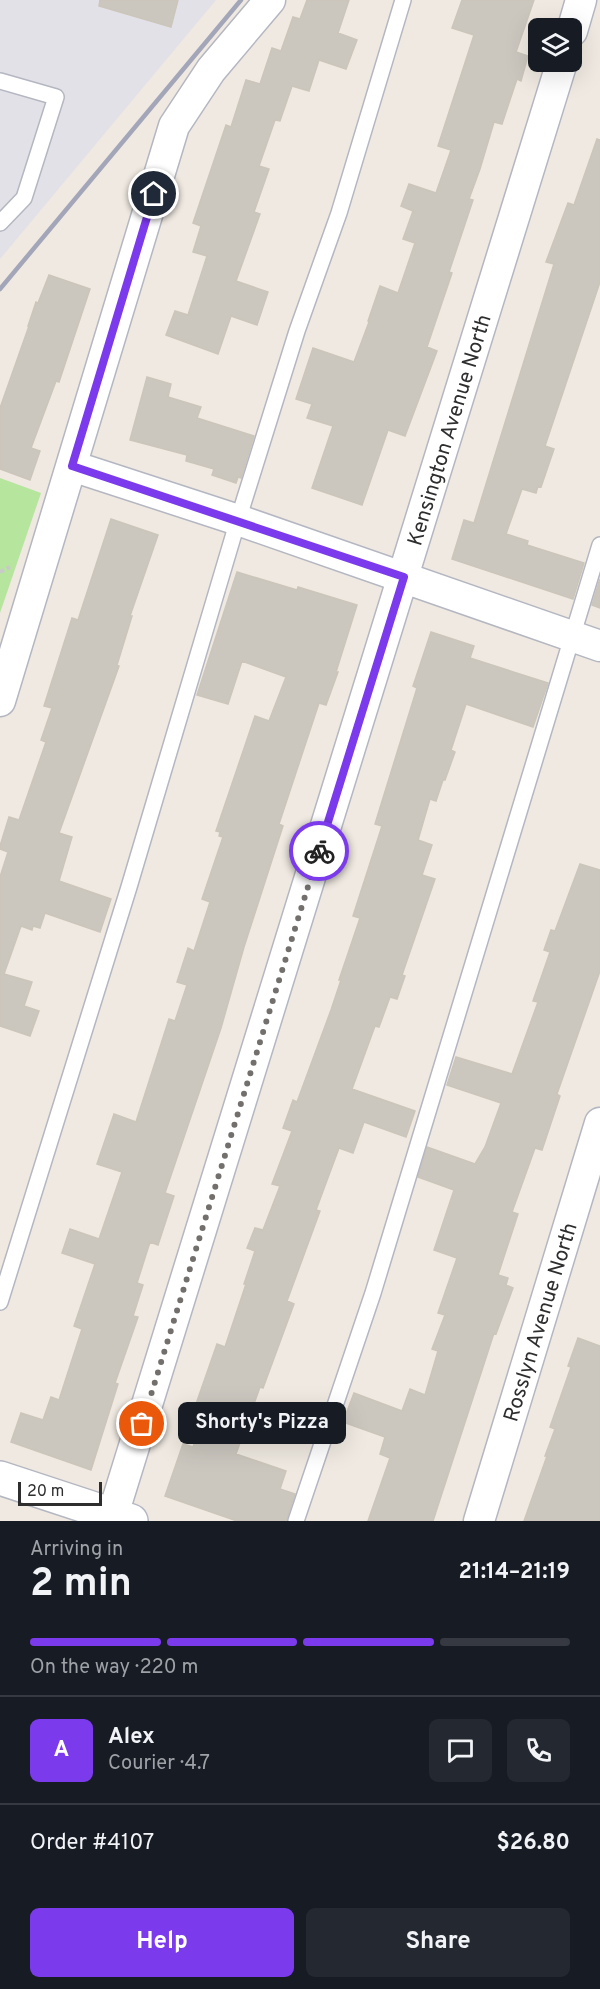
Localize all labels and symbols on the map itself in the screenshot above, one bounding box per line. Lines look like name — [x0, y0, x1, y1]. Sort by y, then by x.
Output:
pin — [128, 168, 179, 219]
street label: Kensington Avenue North — [402, 311, 499, 549]
courier — [289, 821, 349, 881]
street label: Rosslyn Avenue North — [498, 1220, 585, 1425]
pin — [116, 1398, 167, 1449]
callout: Shorty's Pizza — [178, 1403, 346, 1445]
scale bar — [18, 1479, 102, 1506]

